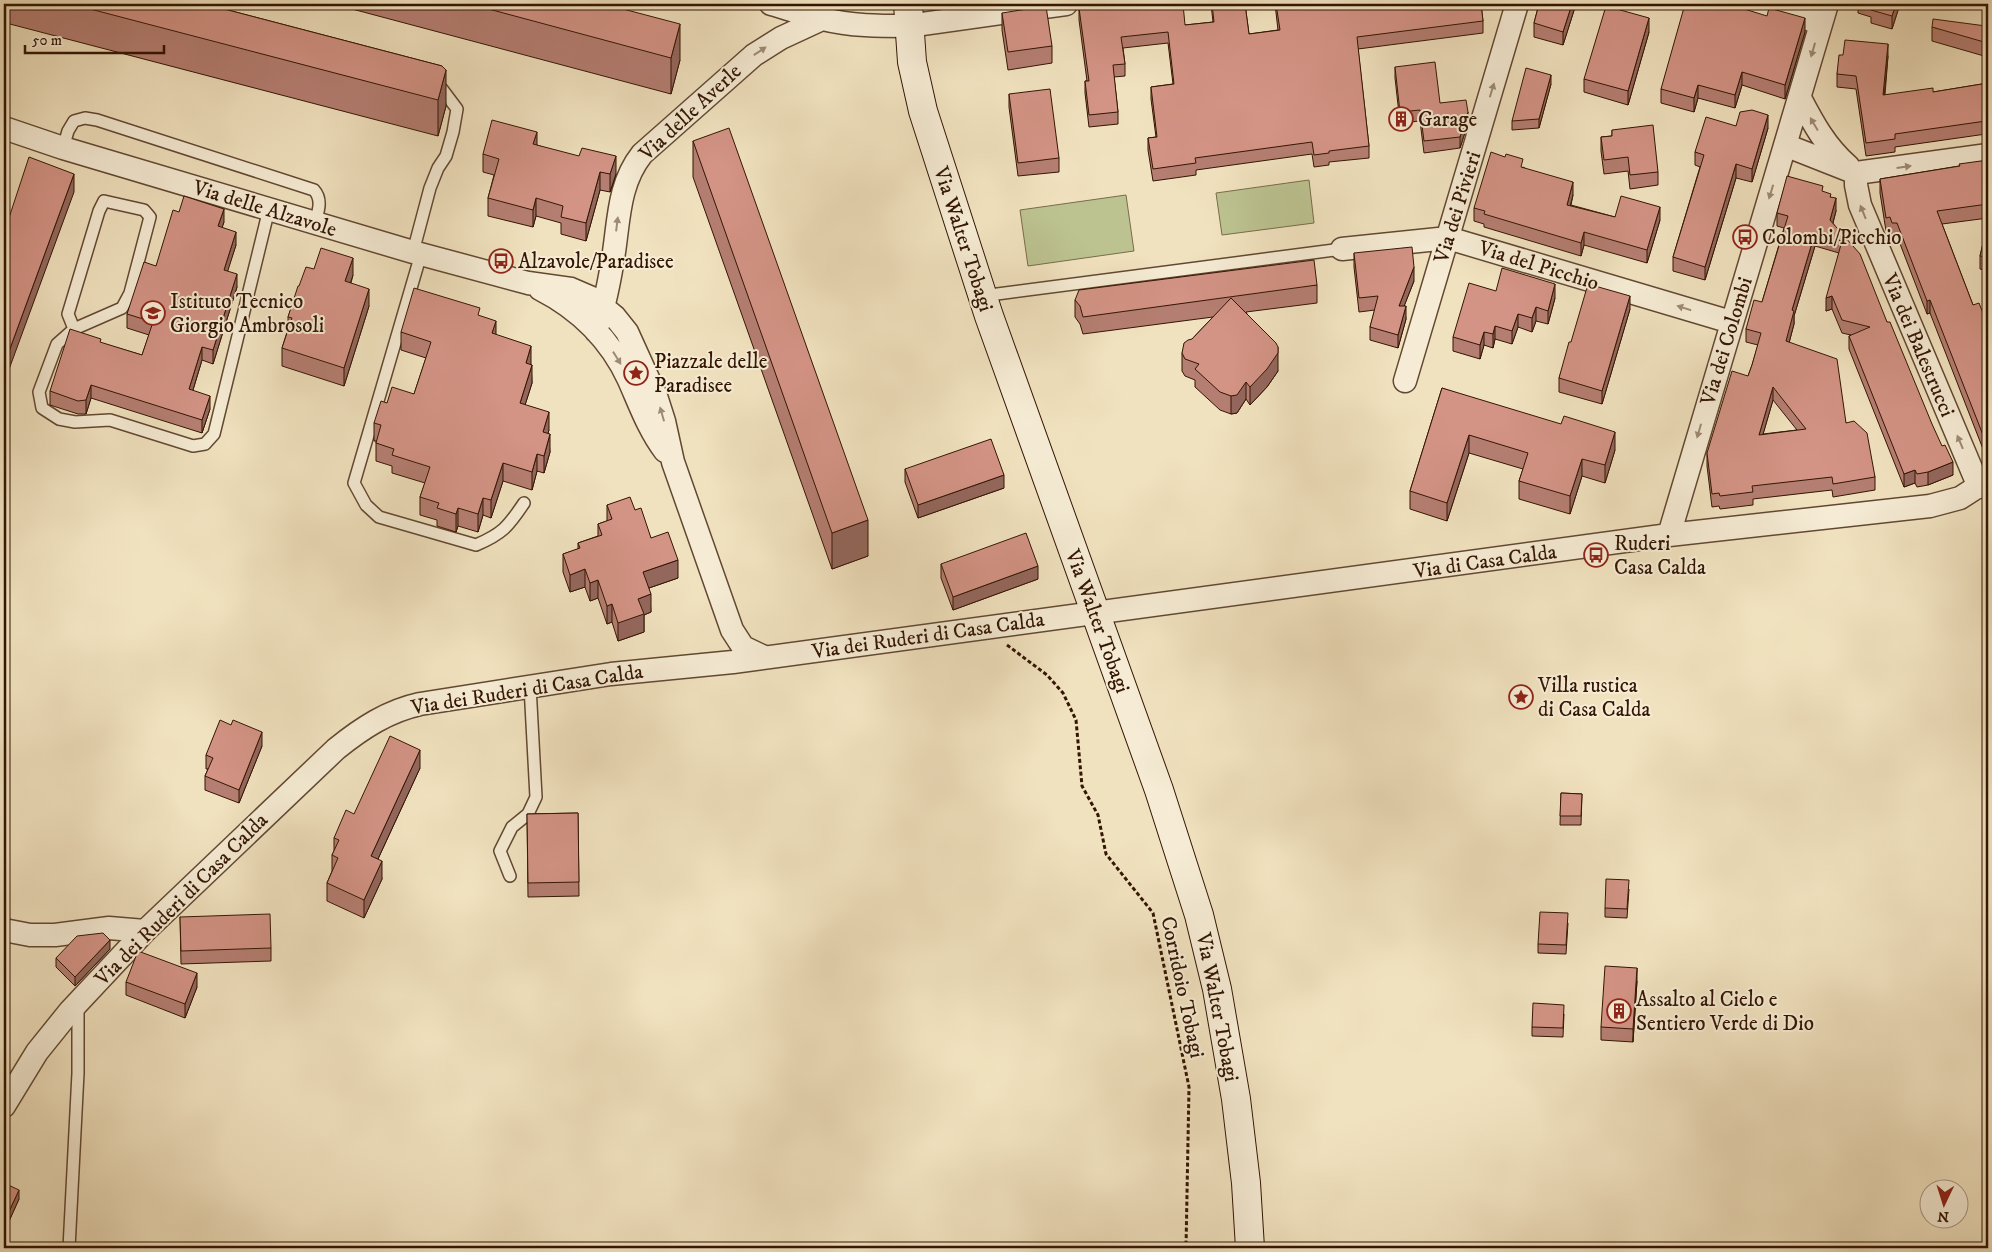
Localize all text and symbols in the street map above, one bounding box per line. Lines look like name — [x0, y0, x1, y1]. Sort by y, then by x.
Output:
scale bar — [25, 22, 164, 54]
text: 50 m — [32, 31, 62, 50]
one-way arrow — [1809, 43, 1817, 58]
one-way arrow — [753, 46, 767, 56]
street label: Via delle Averle — [633, 59, 747, 167]
one-way arrow — [1489, 83, 1497, 98]
building icon: Garage — [1388, 106, 1414, 132]
place label: Garage — [1418, 107, 1478, 133]
one-way arrow — [1810, 117, 1819, 130]
street label: Via dei Pivieri — [1428, 148, 1487, 267]
street label: Via Walter Tobagi — [927, 162, 999, 315]
one-way arrow — [1896, 162, 1912, 170]
street label: Via delle Alzavole — [189, 174, 340, 243]
one-way arrow — [1766, 184, 1774, 199]
one-way arrow — [1859, 204, 1867, 219]
one-way arrow — [613, 216, 621, 232]
bus stop icon: Colombi/Picchio — [1732, 224, 1758, 250]
place label: Colombi/Picchio — [1762, 225, 1902, 251]
street label: Via del Picchio — [1475, 235, 1602, 297]
bus stop icon: Alzavole/Paradisee — [488, 248, 514, 274]
place label: Alzavole/Paradisee — [518, 249, 674, 275]
street label: Via dei Balestrucci — [1876, 269, 1960, 421]
street label: Via dei Colombi — [1695, 274, 1759, 409]
place label: Istituto Tecnico Giorgio Ambrosoli — [170, 289, 324, 339]
school or university icon: Istituto Tecnico Giorgio Ambrosoli — [140, 300, 166, 326]
one-way arrow — [1677, 304, 1692, 312]
place label: Piazzale delle Paradisee — [654, 349, 768, 399]
one-way arrow — [612, 352, 621, 365]
place icon: Piazzale delle Paradisee — [623, 360, 649, 386]
one-way arrow — [657, 407, 665, 422]
one-way arrow — [1695, 424, 1703, 439]
one-way arrow — [1955, 435, 1963, 450]
place label: Ruderi Casa Calda — [1614, 531, 1706, 581]
street label: Via di Casa Calda — [1411, 539, 1558, 585]
bus stop icon: Ruderi Casa Calda — [1583, 542, 1609, 568]
street label: Via Walter Tobagi — [1059, 545, 1135, 697]
street label: Via dei Ruderi di Casa Calda — [809, 607, 1046, 665]
street label: Via dei Ruderi di Casa Calda — [408, 659, 645, 721]
place label: Villa rustica di Casa Calda — [1537, 673, 1650, 723]
place icon: Villa rustica di Casa Calda — [1508, 684, 1534, 710]
street label: Via dei Ruderi di Casa Calda — [89, 808, 274, 992]
street label: Corridoio Tobagi — [1154, 914, 1210, 1060]
street label: Via Walter Tobagi — [1190, 930, 1244, 1084]
place label: Assalto al Cielo e Sentiero Verde di Dio — [1636, 987, 1814, 1037]
building icon: Assalto al Cielo e Sentiero Verde di Dio — [1606, 998, 1632, 1024]
north arrow — [1920, 1180, 1970, 1230]
text: N — [1936, 1207, 1950, 1225]

